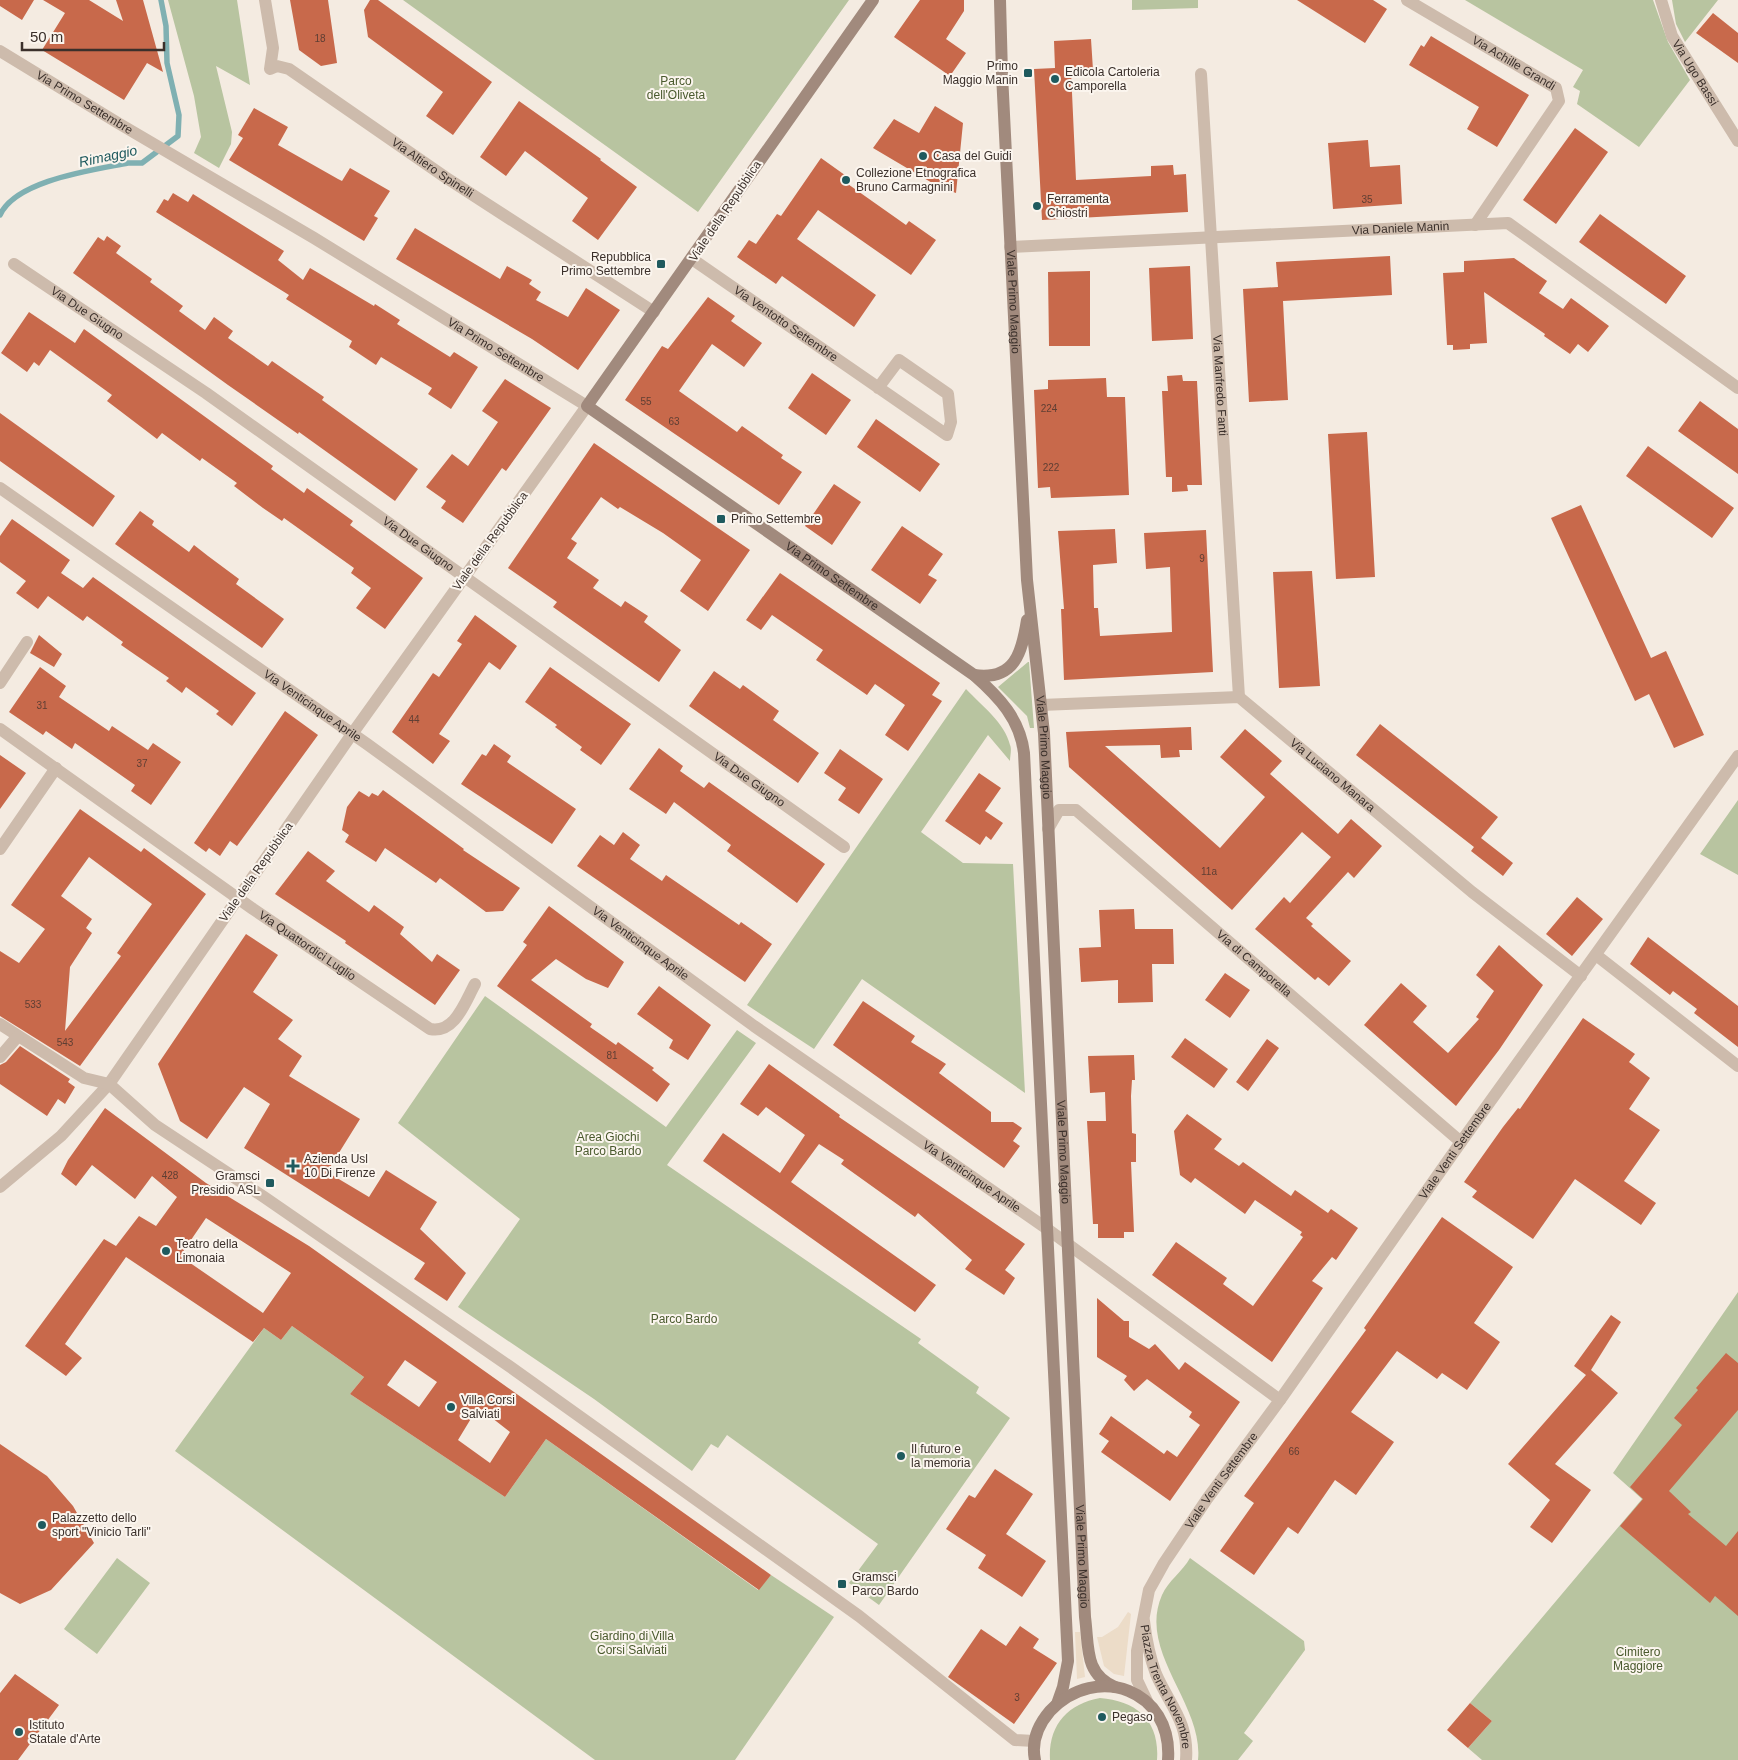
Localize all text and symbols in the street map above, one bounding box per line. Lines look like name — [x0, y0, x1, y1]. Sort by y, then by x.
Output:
scale bar — [22, 20, 165, 52]
text: 50 m — [30, 28, 63, 45]
house number: 18 — [314, 33, 326, 44]
street label: Via Achille Grandi — [1469, 33, 1558, 93]
street label: Via Ugo Bassi — [1669, 37, 1721, 108]
place label: Primo Maggio Manin — [943, 59, 1018, 87]
place label: Edicola Cartoleria Camporella — [1065, 65, 1160, 93]
marker: Primo Maggio Manin — [1022, 67, 1034, 79]
street label: Via Primo Settembre — [34, 68, 136, 137]
marker: Edicola Cartoleria Camporella — [1049, 73, 1061, 85]
park label: Parco dell'Oliveta — [647, 74, 705, 102]
street label: Via Altiero Spinelli — [389, 135, 476, 200]
water label: Rimaggio — [77, 142, 139, 170]
place label: Casa del Guidi — [933, 149, 1012, 163]
marker: Casa del Guidi — [917, 150, 929, 162]
street label: Viale della Repubblica — [686, 158, 764, 264]
place label: Collezione Etnografica Bruno Carmagnini — [856, 166, 976, 194]
marker: Collezione Etnografica Bruno Carmagnini — [840, 174, 852, 186]
place label: Ferramenta Chiostri — [1047, 192, 1109, 220]
house number: 35 — [1361, 194, 1373, 205]
marker: Ferramenta Chiostri — [1031, 200, 1043, 212]
street label: Via Daniele Manin — [1352, 219, 1449, 238]
street label: Viale Primo Maggio — [1004, 249, 1023, 354]
place label: Repubblica Primo Settembre — [561, 250, 651, 278]
marker: Repubblica Primo Settembre — [655, 258, 667, 270]
street label: Via Ventotto Settembre — [731, 283, 841, 365]
street label: Via Due Giugno — [48, 284, 126, 343]
street label: Via Primo Settembre — [445, 315, 547, 385]
street label: Via Manfredo Fanti — [1210, 334, 1230, 436]
house number: 55 — [640, 396, 652, 407]
house number: 224 — [1041, 403, 1058, 414]
house number: 63 — [668, 416, 680, 427]
house number: 222 — [1043, 462, 1060, 473]
street label: Viale della Repubblica — [450, 489, 531, 593]
place label: Primo Settembre — [731, 512, 821, 526]
marker: Primo Settembre — [715, 513, 727, 525]
street label: Via Due Giugno — [380, 514, 457, 575]
street label: Via Primo Settembre — [783, 539, 882, 614]
house number: 9 — [1199, 553, 1205, 564]
street label: Via Venticinque Aprile — [261, 667, 364, 745]
street label: Viale Primo Maggio — [1033, 695, 1054, 800]
house number: 31 — [36, 700, 48, 711]
house number: 44 — [408, 714, 420, 725]
street label: Via Luciano Manara — [1287, 736, 1378, 815]
street label: Via Due Giugno — [711, 749, 788, 810]
house number: 37 — [136, 758, 148, 769]
street label: Viale della Repubblica — [216, 819, 296, 925]
house number: 11a — [1201, 866, 1217, 877]
street label: Via Venticinque Aprile — [590, 904, 692, 983]
street label: Via Quattordici Luglio — [256, 908, 359, 984]
street label: Via di Camporella — [1214, 927, 1295, 1000]
house number: 533 — [25, 999, 42, 1010]
house number: 543 — [57, 1037, 74, 1048]
house number: 81 — [606, 1050, 618, 1061]
street label: Viale Venti Settembre — [1416, 1099, 1494, 1202]
street label: Viale Primo Maggio — [1054, 1100, 1073, 1205]
park label: Area Giochi Parco Bardo — [575, 1130, 642, 1158]
street label: Via Venticinque Aprile — [920, 1138, 1024, 1216]
place label: Azienda Usl 10 Di Firenze — [304, 1152, 376, 1180]
marker: Azienda Usl 10 Di Firenze — [286, 1159, 300, 1173]
place label: Gramsci Presidio ASL — [191, 1169, 260, 1197]
house number: 428 — [162, 1170, 179, 1181]
marker: Gramsci Presidio ASL — [264, 1177, 276, 1189]
place label: Teatro della Limonaia — [176, 1237, 238, 1265]
marker: Teatro della Limonaia — [160, 1245, 172, 1257]
park label: Parco Bardo — [651, 1312, 718, 1326]
place label: Villa Corsi Salviati — [461, 1393, 515, 1421]
marker: Villa Corsi Salviati — [445, 1401, 457, 1413]
street label: Viale Venti Settembre — [1182, 1429, 1261, 1531]
place label: Il futuro e la memoria — [911, 1442, 971, 1470]
house number: 66 — [1288, 1446, 1300, 1457]
marker: Il futuro e la memoria — [895, 1450, 907, 1462]
street label: Viale Primo Maggio — [1073, 1504, 1092, 1609]
place label: Palazzetto dello sport "Vinicio Tarli" — [52, 1511, 151, 1539]
marker: Palazzetto dello sport "Vinicio Tarli" — [36, 1519, 48, 1531]
place label: Gramsci Parco Bardo — [852, 1570, 919, 1598]
marker: Gramsci Parco Bardo — [836, 1578, 848, 1590]
street label: Piazza Trenta Novembre — [1137, 1624, 1193, 1750]
park label: Giardino di Villa Corsi Salviati — [590, 1629, 674, 1657]
park label: Cimitero Maggiore — [1613, 1645, 1663, 1673]
house number: 3 — [1014, 1692, 1020, 1703]
place label: Pegaso — [1112, 1710, 1153, 1724]
marker: Pegaso — [1096, 1711, 1108, 1723]
place label: Istituto Statale d'Arte — [29, 1718, 101, 1746]
marker: Istituto Statale d'Arte — [13, 1726, 25, 1738]

